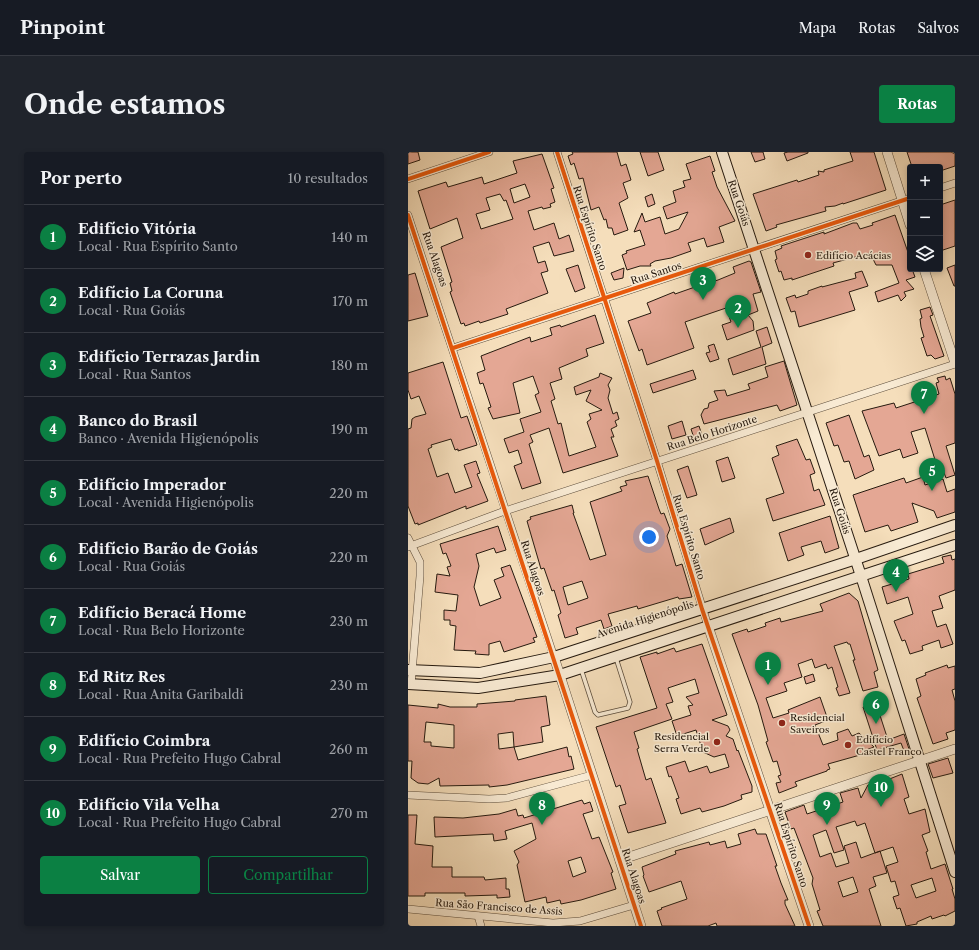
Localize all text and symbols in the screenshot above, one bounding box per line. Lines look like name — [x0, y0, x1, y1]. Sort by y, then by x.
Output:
text: Pinpoint — [20, 16, 105, 39]
text: Mapa — [799, 19, 836, 37]
text: Rotas — [858, 19, 895, 37]
text: Salvos — [917, 19, 959, 37]
button: Rotas — [879, 85, 955, 123]
text: Onde estamos — [24, 87, 225, 121]
map controls — [907, 164, 943, 272]
button: + — [907, 164, 943, 200]
text: Por perto — [40, 168, 122, 188]
text: 10 resultados — [288, 170, 368, 186]
street label: Rua Goiás — [725, 178, 753, 228]
street label: Rua Espírito Santo — [570, 184, 610, 272]
button: − — [907, 200, 943, 236]
text: Edifício Vitória — [78, 219, 196, 238]
text: 1 — [50, 229, 56, 245]
text: 140 m — [331, 229, 368, 245]
street label: Rua Alagoas — [419, 230, 451, 288]
button: layers — [907, 236, 943, 272]
text: Local · Rua Espírito Santo — [78, 238, 238, 254]
place label: Edifício Acácias — [816, 249, 891, 262]
marker: Edifício Acácias — [803, 250, 813, 260]
street label: Rua Santos — [629, 259, 683, 287]
pin: 3 — [690, 267, 716, 300]
text: Edifício La Coruna — [78, 283, 223, 302]
text: 2 — [49, 293, 57, 309]
text: 170 m — [332, 293, 368, 309]
pin: 2 — [725, 295, 751, 328]
text: Local · Rua Goiás — [78, 302, 185, 318]
text: Edifício Terrazas Jardin — [78, 347, 260, 366]
text: 3 — [49, 357, 57, 373]
text: 180 m — [331, 357, 368, 373]
text: Local · Rua Santos — [78, 366, 191, 382]
pin: 7 — [911, 381, 937, 414]
text: Banco do Brasil — [78, 411, 198, 430]
street label: Rua Belo Horizonte — [665, 412, 759, 454]
text: 4 — [49, 421, 57, 437]
text: 190 m — [331, 421, 368, 437]
text: Banco · Avenida Higienópolis — [78, 430, 259, 446]
pin: 5 — [919, 458, 945, 491]
text: Edifício Imperador — [78, 475, 226, 494]
text: 5 — [49, 485, 57, 501]
text: 220 m — [329, 485, 368, 501]
street label: Rua Goiás — [826, 486, 854, 536]
street label: Rua Espírito Santo — [670, 493, 708, 581]
text: Local · Avenida Higienópolis — [78, 494, 254, 510]
your location — [639, 527, 659, 547]
text: Edifício Barão de Goiás — [78, 539, 258, 558]
street label: Rua Alagoas — [518, 539, 548, 597]
text: 6 — [49, 549, 57, 565]
text: 220 m — [329, 549, 368, 565]
text: Local · Rua Goiás — [78, 558, 185, 574]
pin: 4 — [883, 559, 909, 592]
street label: Avenida Higienópolis — [594, 597, 695, 641]
text: Edifício Beracá Home — [78, 603, 246, 622]
text: 7 — [50, 613, 56, 629]
text: 230 m — [330, 613, 368, 629]
text: Local · Rua Belo Horizonte — [78, 622, 245, 638]
pin: 1 — [755, 652, 781, 685]
text: Ed Ritz Res — [78, 667, 165, 686]
text: 8 — [49, 677, 57, 693]
text: 230 m — [330, 677, 368, 693]
text: Local · Rua Anita Garibaldi — [78, 686, 243, 702]
pin: 6 — [863, 691, 889, 724]
place label: Residencial Saveiros — [790, 711, 845, 736]
marker: Residencial Saveiros — [777, 718, 787, 728]
place label: Residencial Serra Verde — [654, 730, 709, 755]
text: Edifício Coimbra — [78, 731, 211, 750]
place label: Edifício Castel Franco — [856, 733, 922, 758]
marker: Residencial Serra Verde — [712, 737, 722, 747]
marker: Edifício Castel Franco — [843, 740, 853, 750]
text: 9 — [49, 741, 57, 757]
text: 260 m — [329, 741, 368, 757]
text: Local · Rua Prefeito Hugo Cabral — [78, 750, 281, 766]
pin: 10 — [868, 774, 894, 807]
pin: 8 — [529, 792, 555, 825]
pin: 9 — [814, 792, 840, 825]
text: Edifício Vila Velha — [78, 795, 220, 814]
street label: Rua Espírito Santo — [771, 801, 811, 889]
text: 10 — [46, 805, 60, 821]
text: 270 m — [330, 805, 368, 821]
text: Local · Rua Prefeito Hugo Cabral — [78, 814, 281, 830]
street label: Rua Alagoas — [619, 847, 649, 905]
button: Salvar — [40, 856, 200, 894]
button: Compartilhar — [208, 856, 368, 894]
street label: Rua São Francisco de Assis — [435, 896, 563, 918]

